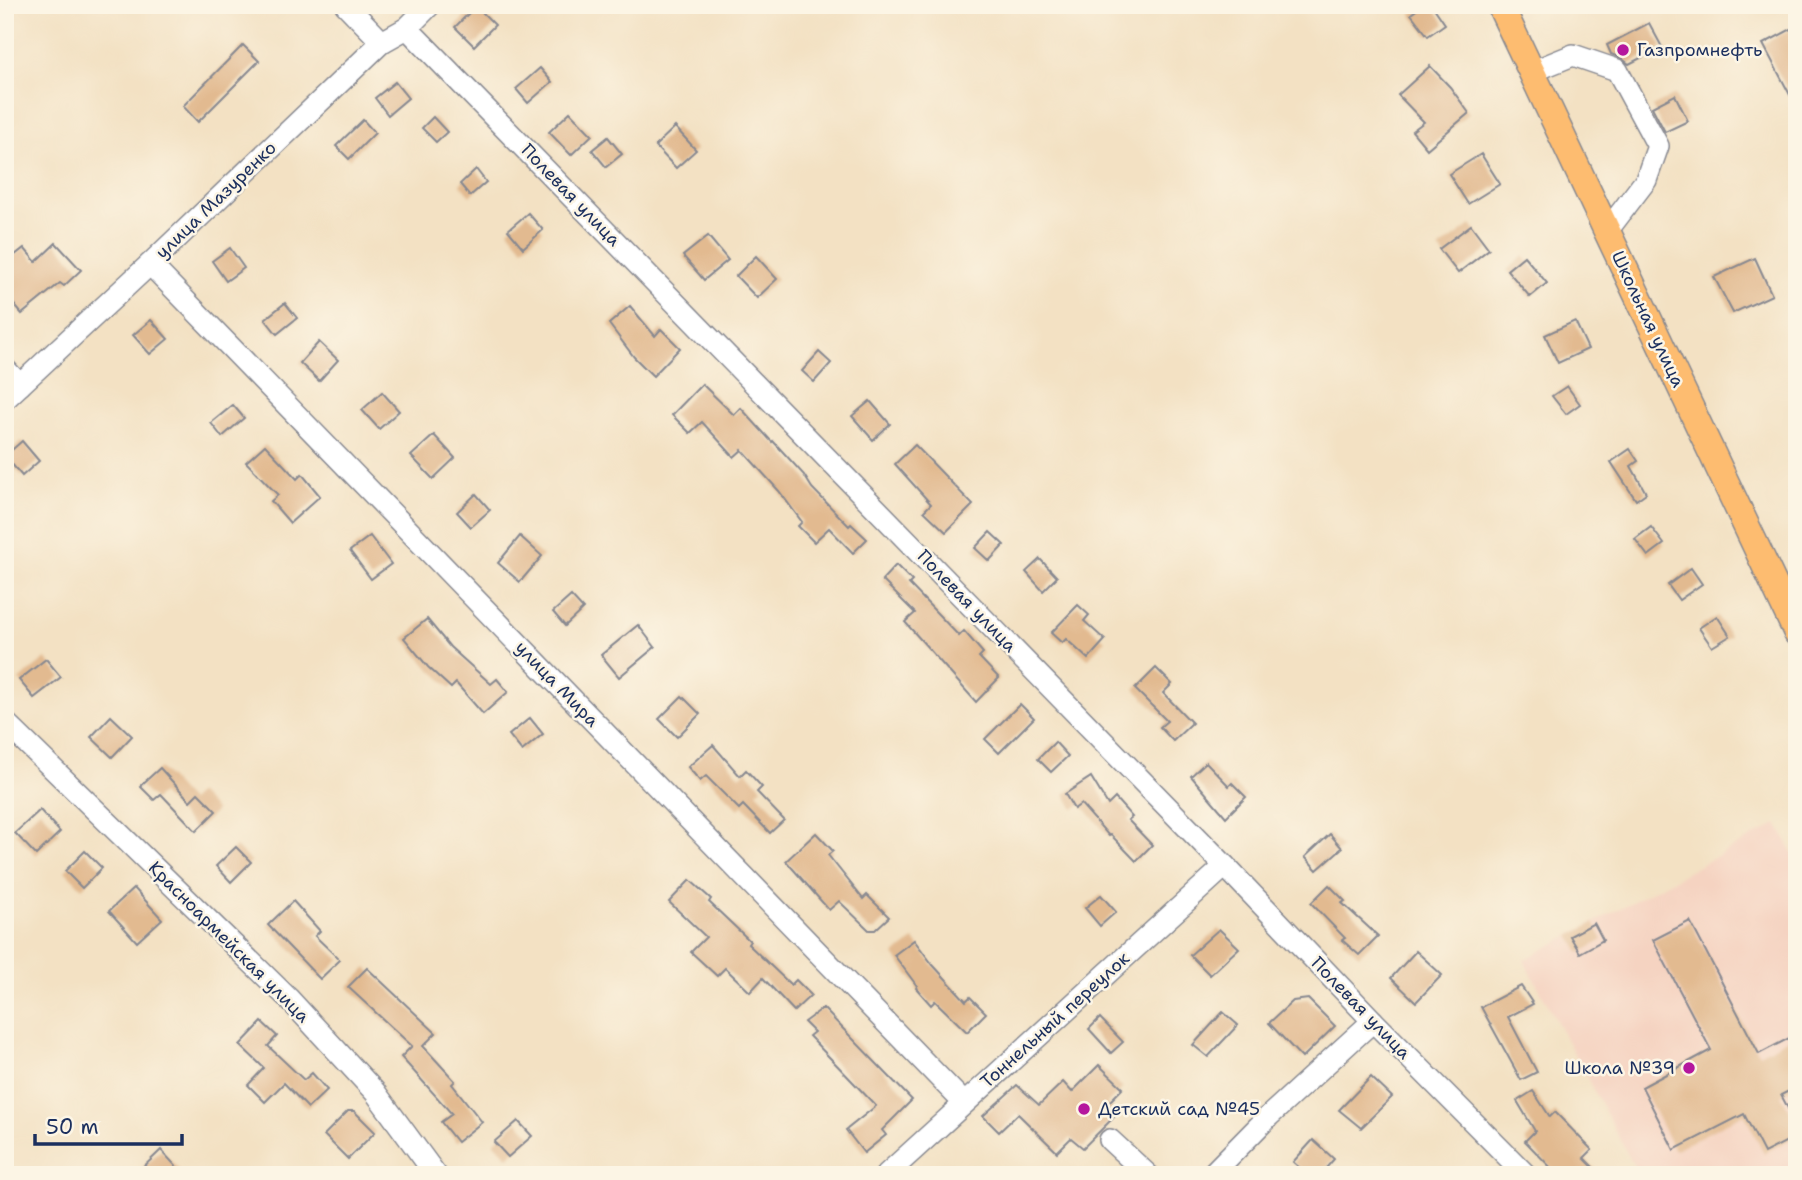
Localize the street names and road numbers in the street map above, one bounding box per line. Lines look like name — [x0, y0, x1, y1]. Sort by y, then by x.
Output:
street label: улица Мазуренко — [150, 136, 282, 264]
street label: Полевая улица — [516, 139, 626, 251]
street label: Школьная улица — [1606, 247, 1690, 391]
street label: Полевая улица — [912, 545, 1022, 657]
street label: улица Мира — [510, 636, 604, 732]
street label: Красноармейская улица — [143, 856, 315, 1028]
street label: Тоннельный переулок — [975, 946, 1135, 1093]
street label: Полевая улица — [1306, 952, 1416, 1064]

